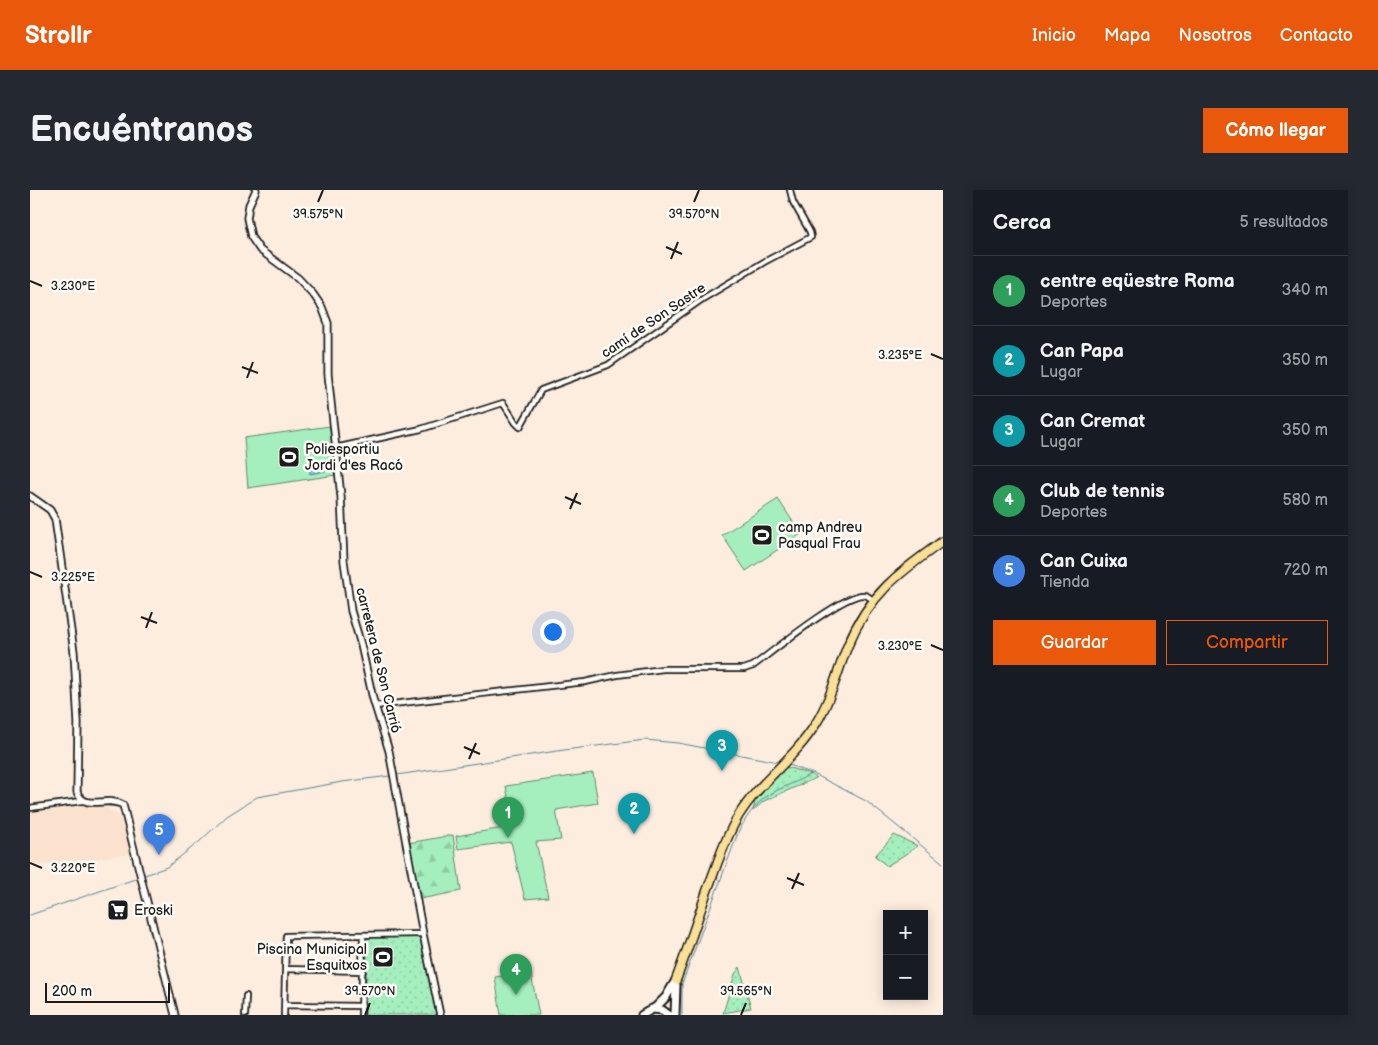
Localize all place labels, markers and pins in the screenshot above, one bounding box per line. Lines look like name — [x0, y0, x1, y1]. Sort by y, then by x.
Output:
place label: Poliesportiu Jordi d'es Racó — [305, 441, 403, 474]
sports icon: Poliesportiu Jordi d'es Racó — [277, 445, 301, 469]
place label: camp Andreu Pasqual Frau — [778, 519, 862, 552]
sports icon: camp Andreu Pasqual Frau — [750, 523, 774, 547]
pin: 3 — [706, 730, 738, 771]
pin: 2 — [618, 793, 650, 834]
pin: 1 — [492, 797, 524, 838]
pin: 5 — [143, 814, 175, 855]
supermarket icon: Eroski — [106, 898, 130, 922]
place label: Eroski — [134, 902, 173, 919]
place label: Piscina Municipal Esquitxos — [257, 941, 367, 974]
sports icon: Piscina Municipal Esquitxos — [371, 945, 395, 969]
pin: 4 — [500, 954, 532, 995]

